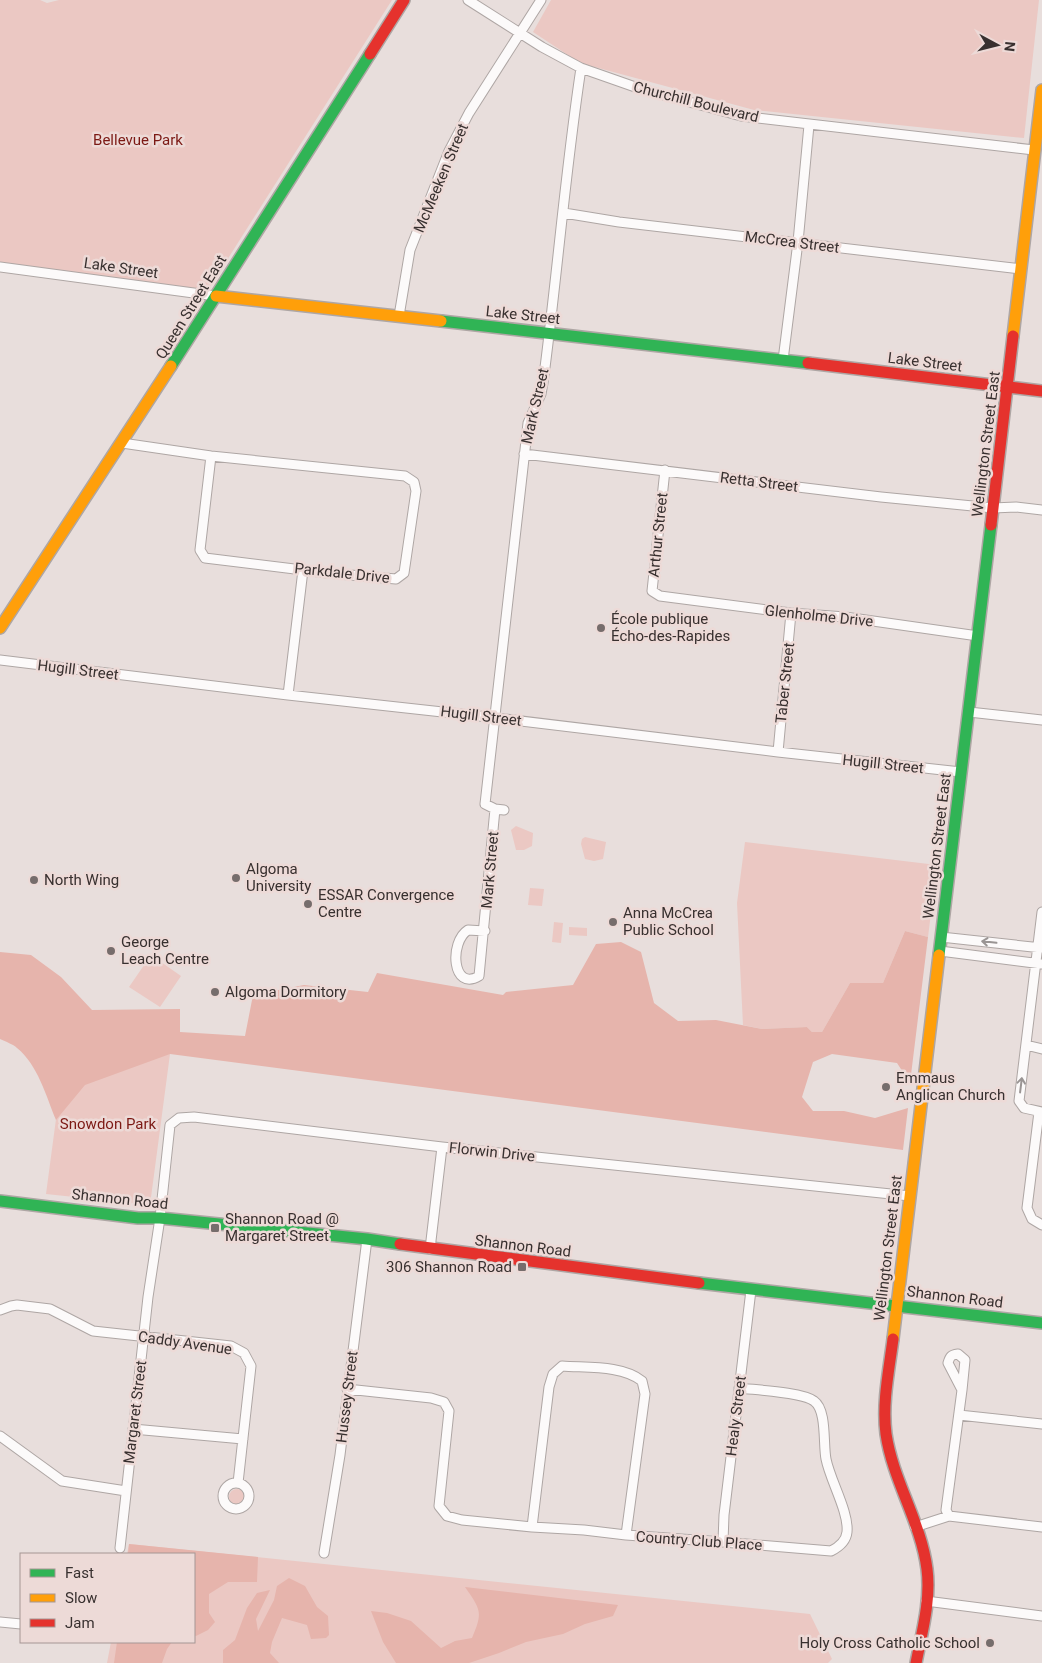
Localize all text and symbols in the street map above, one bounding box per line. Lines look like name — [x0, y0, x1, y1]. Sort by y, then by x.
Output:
north arrow — [972, 20, 1022, 70]
text: N — [1001, 41, 1018, 52]
street label: Churchill Boulevard — [632, 78, 760, 126]
street label: McMeeken Street — [410, 121, 472, 235]
park label: Bellevue Park — [93, 131, 183, 149]
street label: McCrea Street — [744, 227, 840, 257]
street label: Queen Street East — [152, 252, 230, 362]
street label: Lake Street — [83, 254, 159, 282]
street label: Lake Street — [485, 302, 561, 328]
street label: Lake Street — [887, 348, 963, 376]
street label: Mark Street — [518, 366, 552, 446]
street label: Wellington Street East — [968, 370, 1004, 518]
street label: Retta Street — [719, 468, 799, 496]
street label: Arthur Street — [645, 492, 671, 578]
street label: Parkdale Drive — [293, 559, 391, 587]
street label: Glenholme Drive — [764, 601, 874, 631]
place label: École publique Écho-des-Rapides — [611, 610, 730, 645]
marker: École publique Écho-des-Rapides — [595, 622, 607, 634]
street label: Taber Street — [772, 642, 798, 724]
street label: Hugill Street — [36, 656, 120, 684]
street label: Hugill Street — [439, 702, 523, 730]
street label: Hugill Street — [841, 751, 925, 777]
street label: Wellington Street East — [919, 772, 955, 920]
street label: Mark Street — [478, 831, 502, 909]
place label: Algoma University — [246, 860, 311, 895]
place label: North Wing — [44, 871, 119, 889]
marker: Algoma University — [230, 872, 242, 884]
marker: North Wing — [28, 874, 40, 886]
place label: ESSAR Convergence Centre — [318, 886, 454, 921]
marker: ESSAR Convergence Centre — [302, 898, 314, 910]
place label: Anna McCrea Public School — [623, 904, 714, 939]
marker: Anna McCrea Public School — [607, 916, 619, 928]
place label: George Leach Centre — [121, 933, 209, 968]
one-way arrow — [982, 937, 998, 947]
marker: George Leach Centre — [105, 945, 117, 957]
place label: Algoma Dormitory — [225, 983, 346, 1001]
marker: Algoma Dormitory — [209, 986, 221, 998]
place label: Emmaus Anglican Church — [896, 1069, 1005, 1104]
one-way arrow — [1016, 1078, 1026, 1094]
marker: Emmaus Anglican Church — [880, 1081, 892, 1093]
park label: Snowdon Park — [60, 1115, 157, 1133]
street label: Florwin Drive — [448, 1139, 536, 1165]
street label: Wellington Street East — [870, 1174, 906, 1322]
street label: Shannon Road — [71, 1185, 169, 1213]
place label: Shannon Road @ Margaret Street — [225, 1210, 339, 1245]
marker: Shannon Road @ Margaret Street — [209, 1222, 221, 1234]
street label: Shannon Road — [474, 1231, 572, 1261]
place label: 306 Shannon Road — [386, 1258, 512, 1276]
marker: 306 Shannon Road — [516, 1261, 528, 1273]
street label: Shannon Road — [906, 1282, 1004, 1312]
street label: Caddy Avenue — [137, 1327, 233, 1359]
street label: Hussey Street — [332, 1350, 362, 1444]
street label: Margaret Street — [120, 1359, 150, 1465]
street label: Healy Street — [722, 1375, 750, 1457]
street label: Country Club Place — [635, 1528, 763, 1554]
legend — [20, 1553, 195, 1643]
text: Fast — [65, 1564, 94, 1582]
text: Slow — [65, 1589, 97, 1607]
text: Jam — [65, 1614, 95, 1632]
place label: Holy Cross Catholic School — [800, 1634, 980, 1652]
marker: Holy Cross Catholic School — [984, 1637, 996, 1649]

